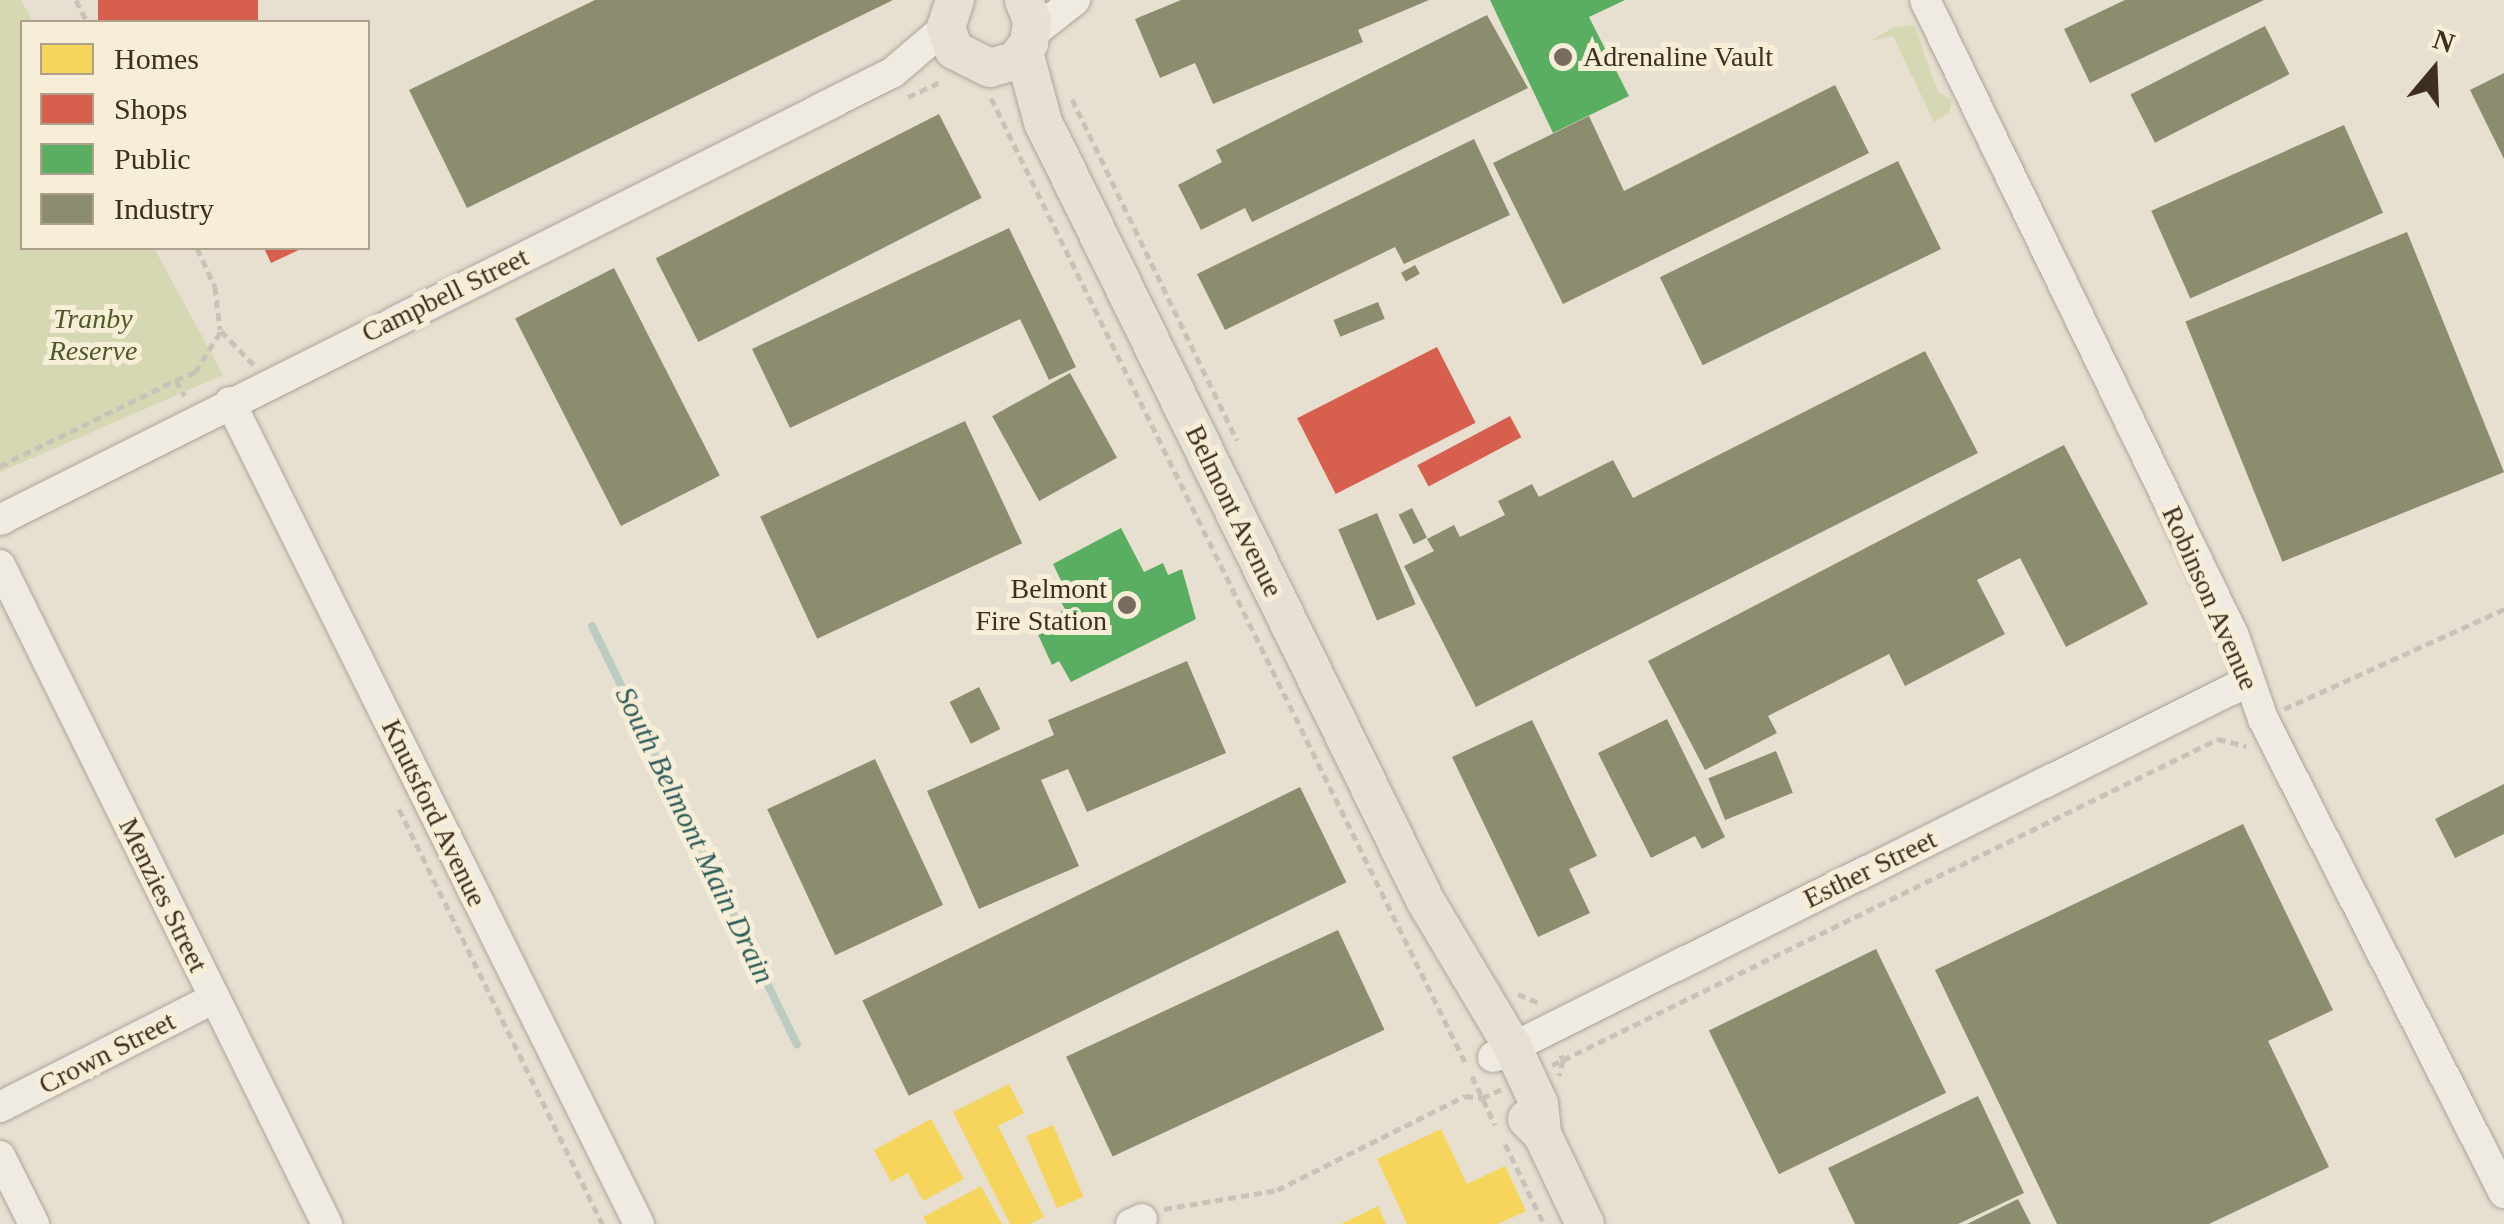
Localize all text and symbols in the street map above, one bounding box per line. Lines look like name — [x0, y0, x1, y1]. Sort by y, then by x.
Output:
legend — [20, 20, 370, 250]
north arrow — [2384, 20, 2484, 120]
text: N — [2429, 23, 2459, 59]
place label: Adrenaline Vault — [1583, 40, 1773, 74]
text: Homes — [114, 42, 199, 75]
marker: Adrenaline Vault — [1552, 46, 1574, 68]
text: Shops — [114, 92, 187, 125]
text: Public — [114, 142, 191, 175]
text: Industry — [114, 192, 214, 225]
street label: Campbell Street — [356, 240, 534, 350]
park label: Tranby Reserve — [49, 302, 137, 368]
street label: Belmont Avenue — [1178, 419, 1290, 603]
street label: Robinson Avenue — [2154, 500, 2266, 696]
place label: Belmont Fire Station — [976, 572, 1107, 638]
marker: Belmont Fire Station — [1116, 594, 1138, 616]
water label: South Belmont Main Drain — [607, 681, 783, 989]
street label: Knutsford Avenue — [374, 713, 494, 913]
street label: Menzies Street — [111, 813, 215, 977]
street label: Esther Street — [1798, 822, 1942, 916]
street label: Crown Street — [33, 1004, 181, 1102]

